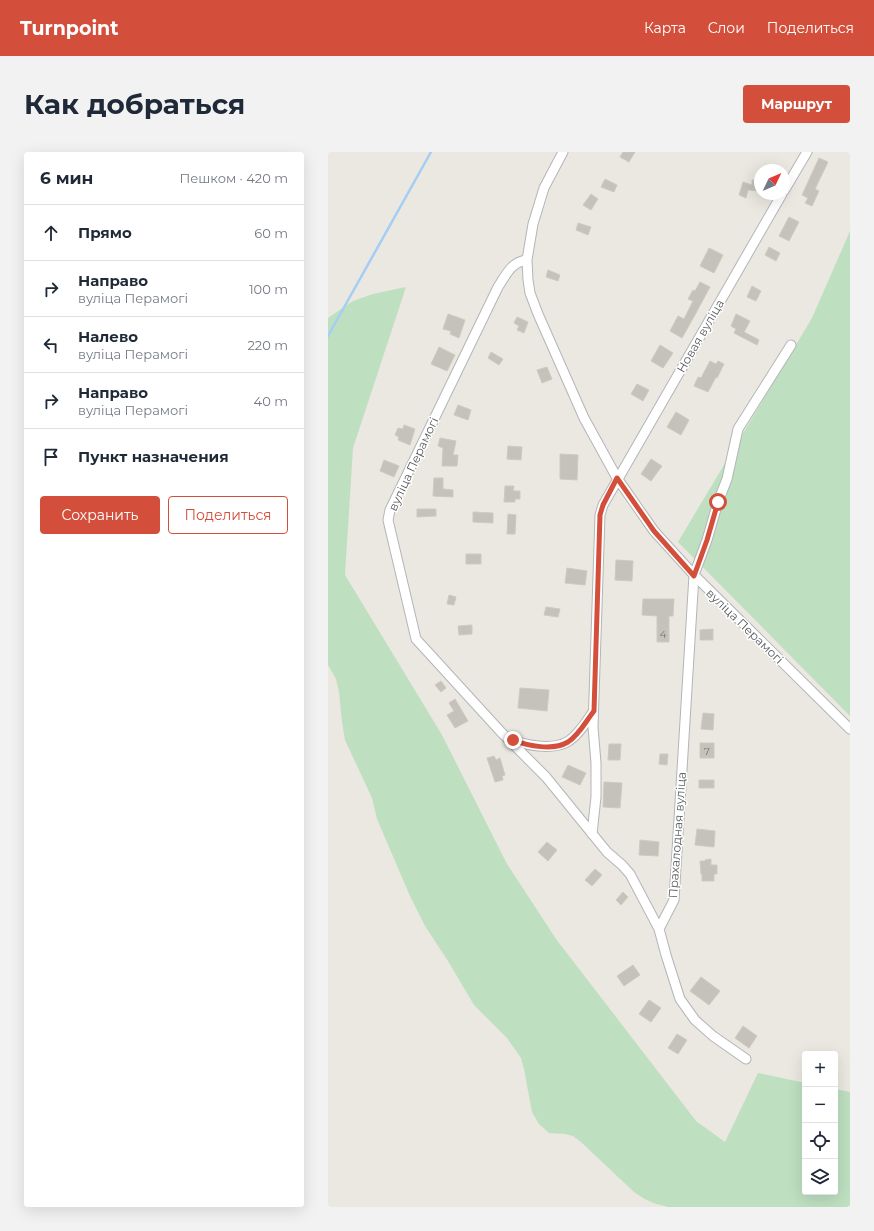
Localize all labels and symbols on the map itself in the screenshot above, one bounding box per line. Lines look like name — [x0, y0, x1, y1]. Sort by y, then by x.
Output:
north arrow — [754, 164, 790, 200]
street label: Новая вуліца — [673, 297, 727, 375]
street label: вуліца Перамогі — [385, 415, 441, 513]
route start — [709, 493, 727, 511]
street label: вуліца Перамогі — [703, 585, 787, 667]
house number: 4 — [660, 628, 667, 641]
route end — [504, 731, 522, 749]
house number: 7 — [704, 745, 710, 758]
street label: Прахалодная вуліца — [665, 771, 689, 899]

